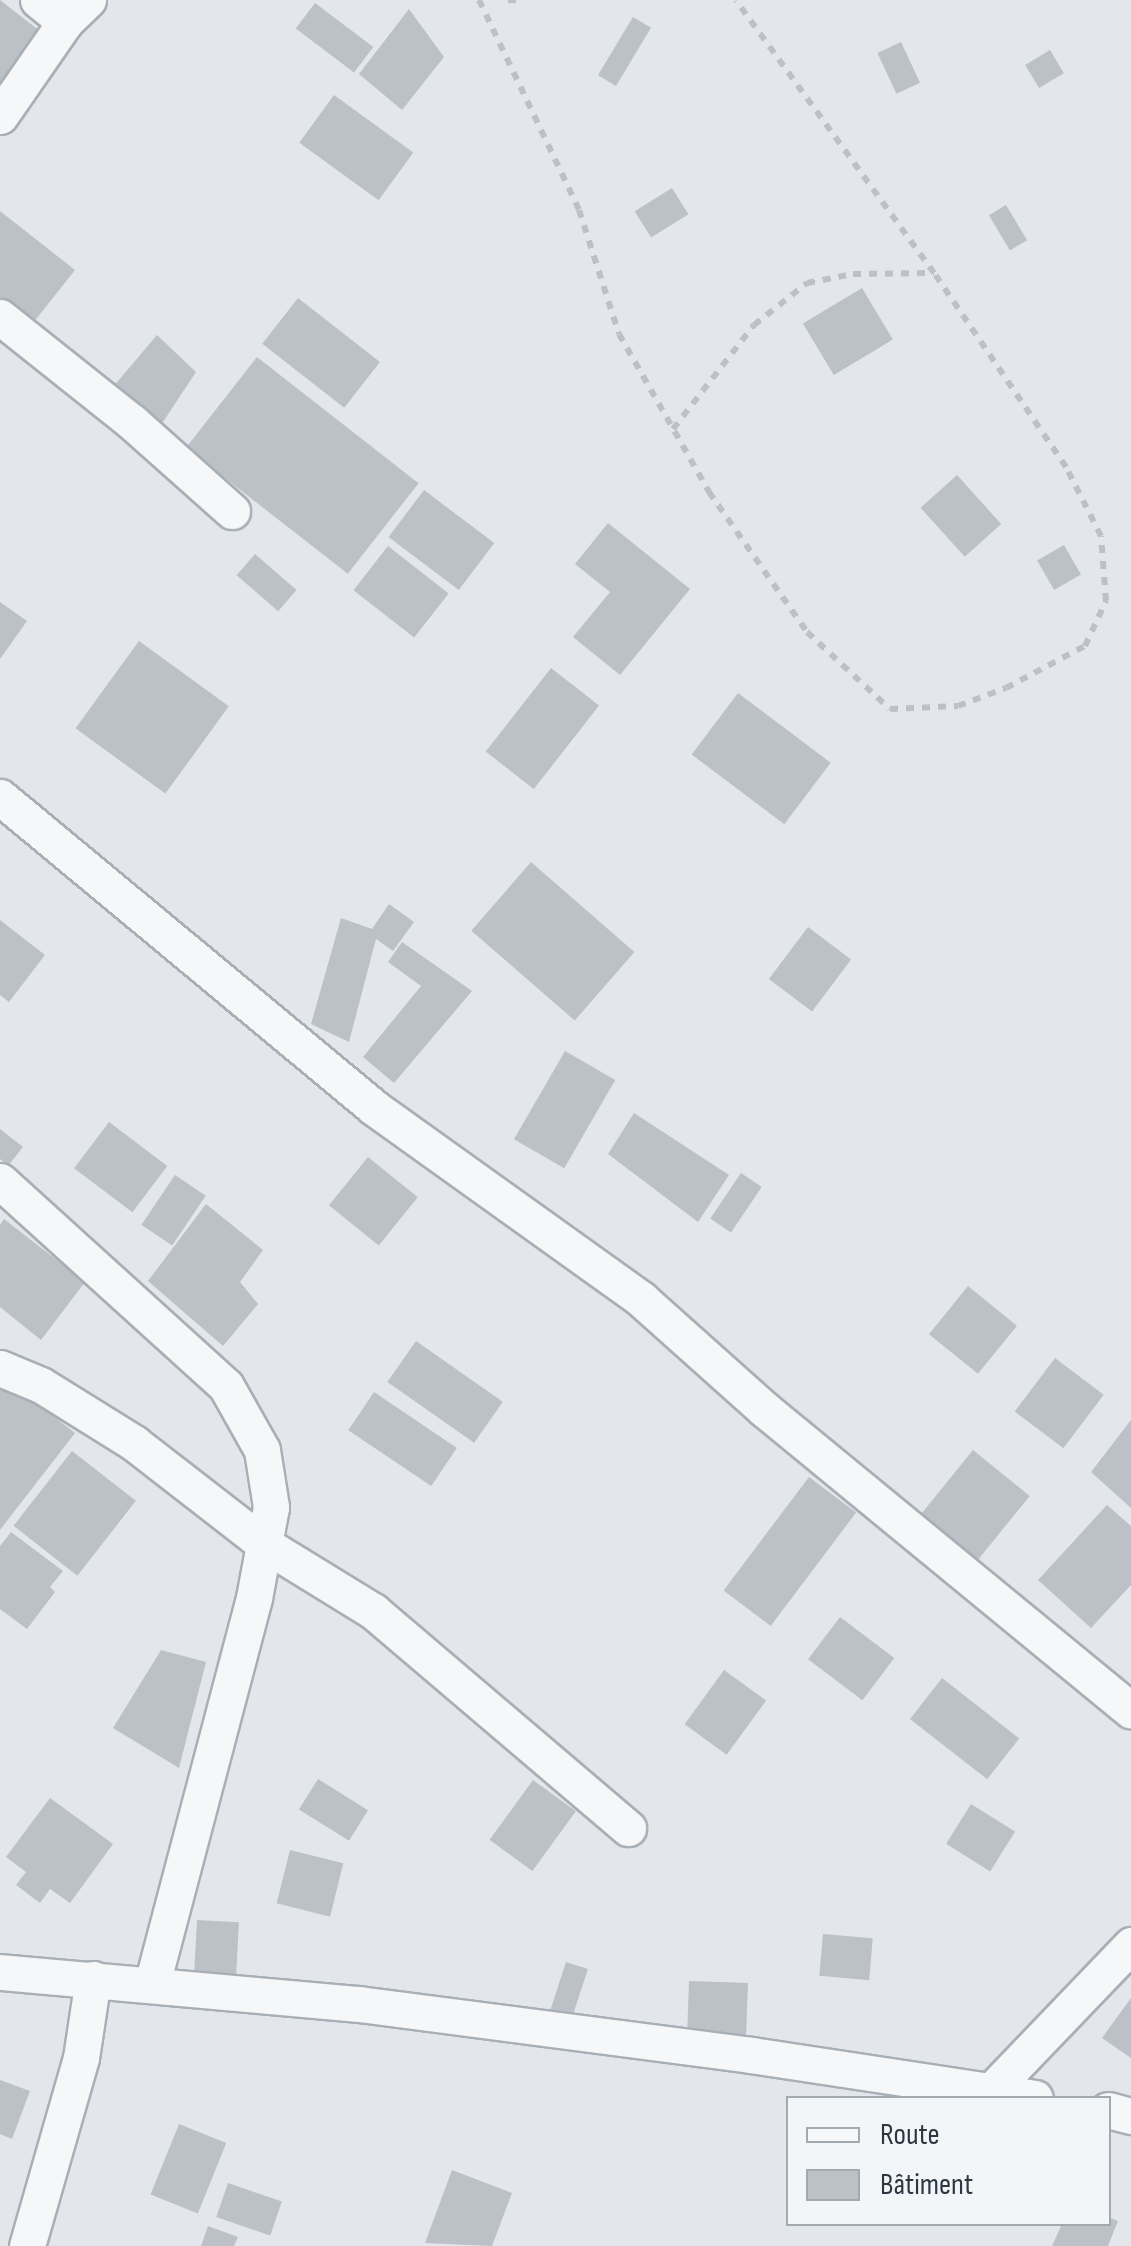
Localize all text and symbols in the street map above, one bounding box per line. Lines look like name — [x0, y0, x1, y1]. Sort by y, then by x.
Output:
legend — [786, 2096, 1111, 2226]
text: Route — [880, 2117, 939, 2153]
text: Bâtiment — [880, 2167, 973, 2203]

